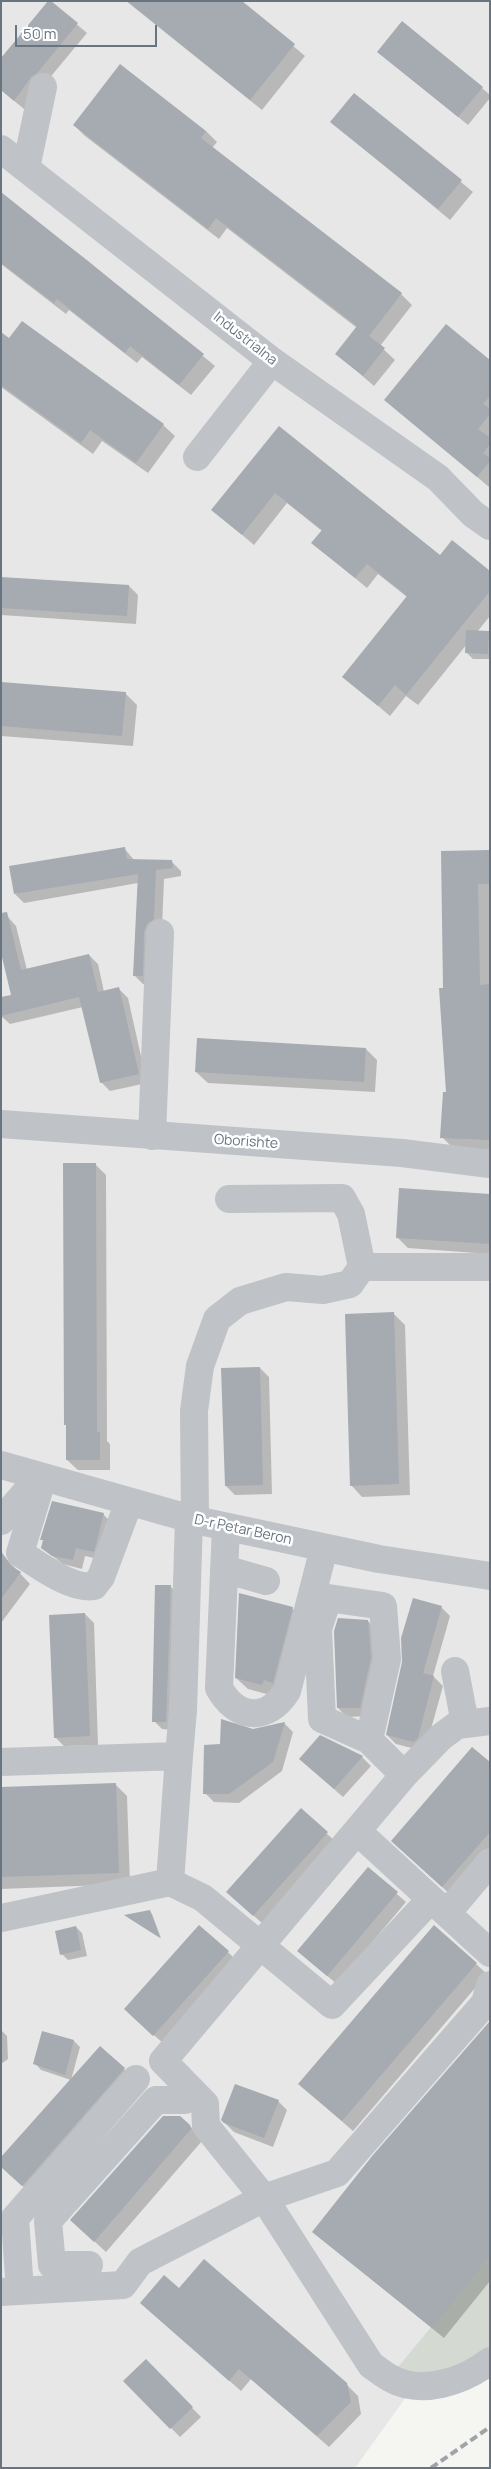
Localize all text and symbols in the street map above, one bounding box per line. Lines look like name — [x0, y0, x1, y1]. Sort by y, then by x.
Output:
scale bar — [18, 15, 160, 47]
text: 50 m — [23, 23, 57, 44]
street label: Industrialna — [210, 309, 280, 369]
street label: Oborishte — [213, 1131, 279, 1153]
street label: D-r Petar Beron — [193, 1511, 293, 1549]

